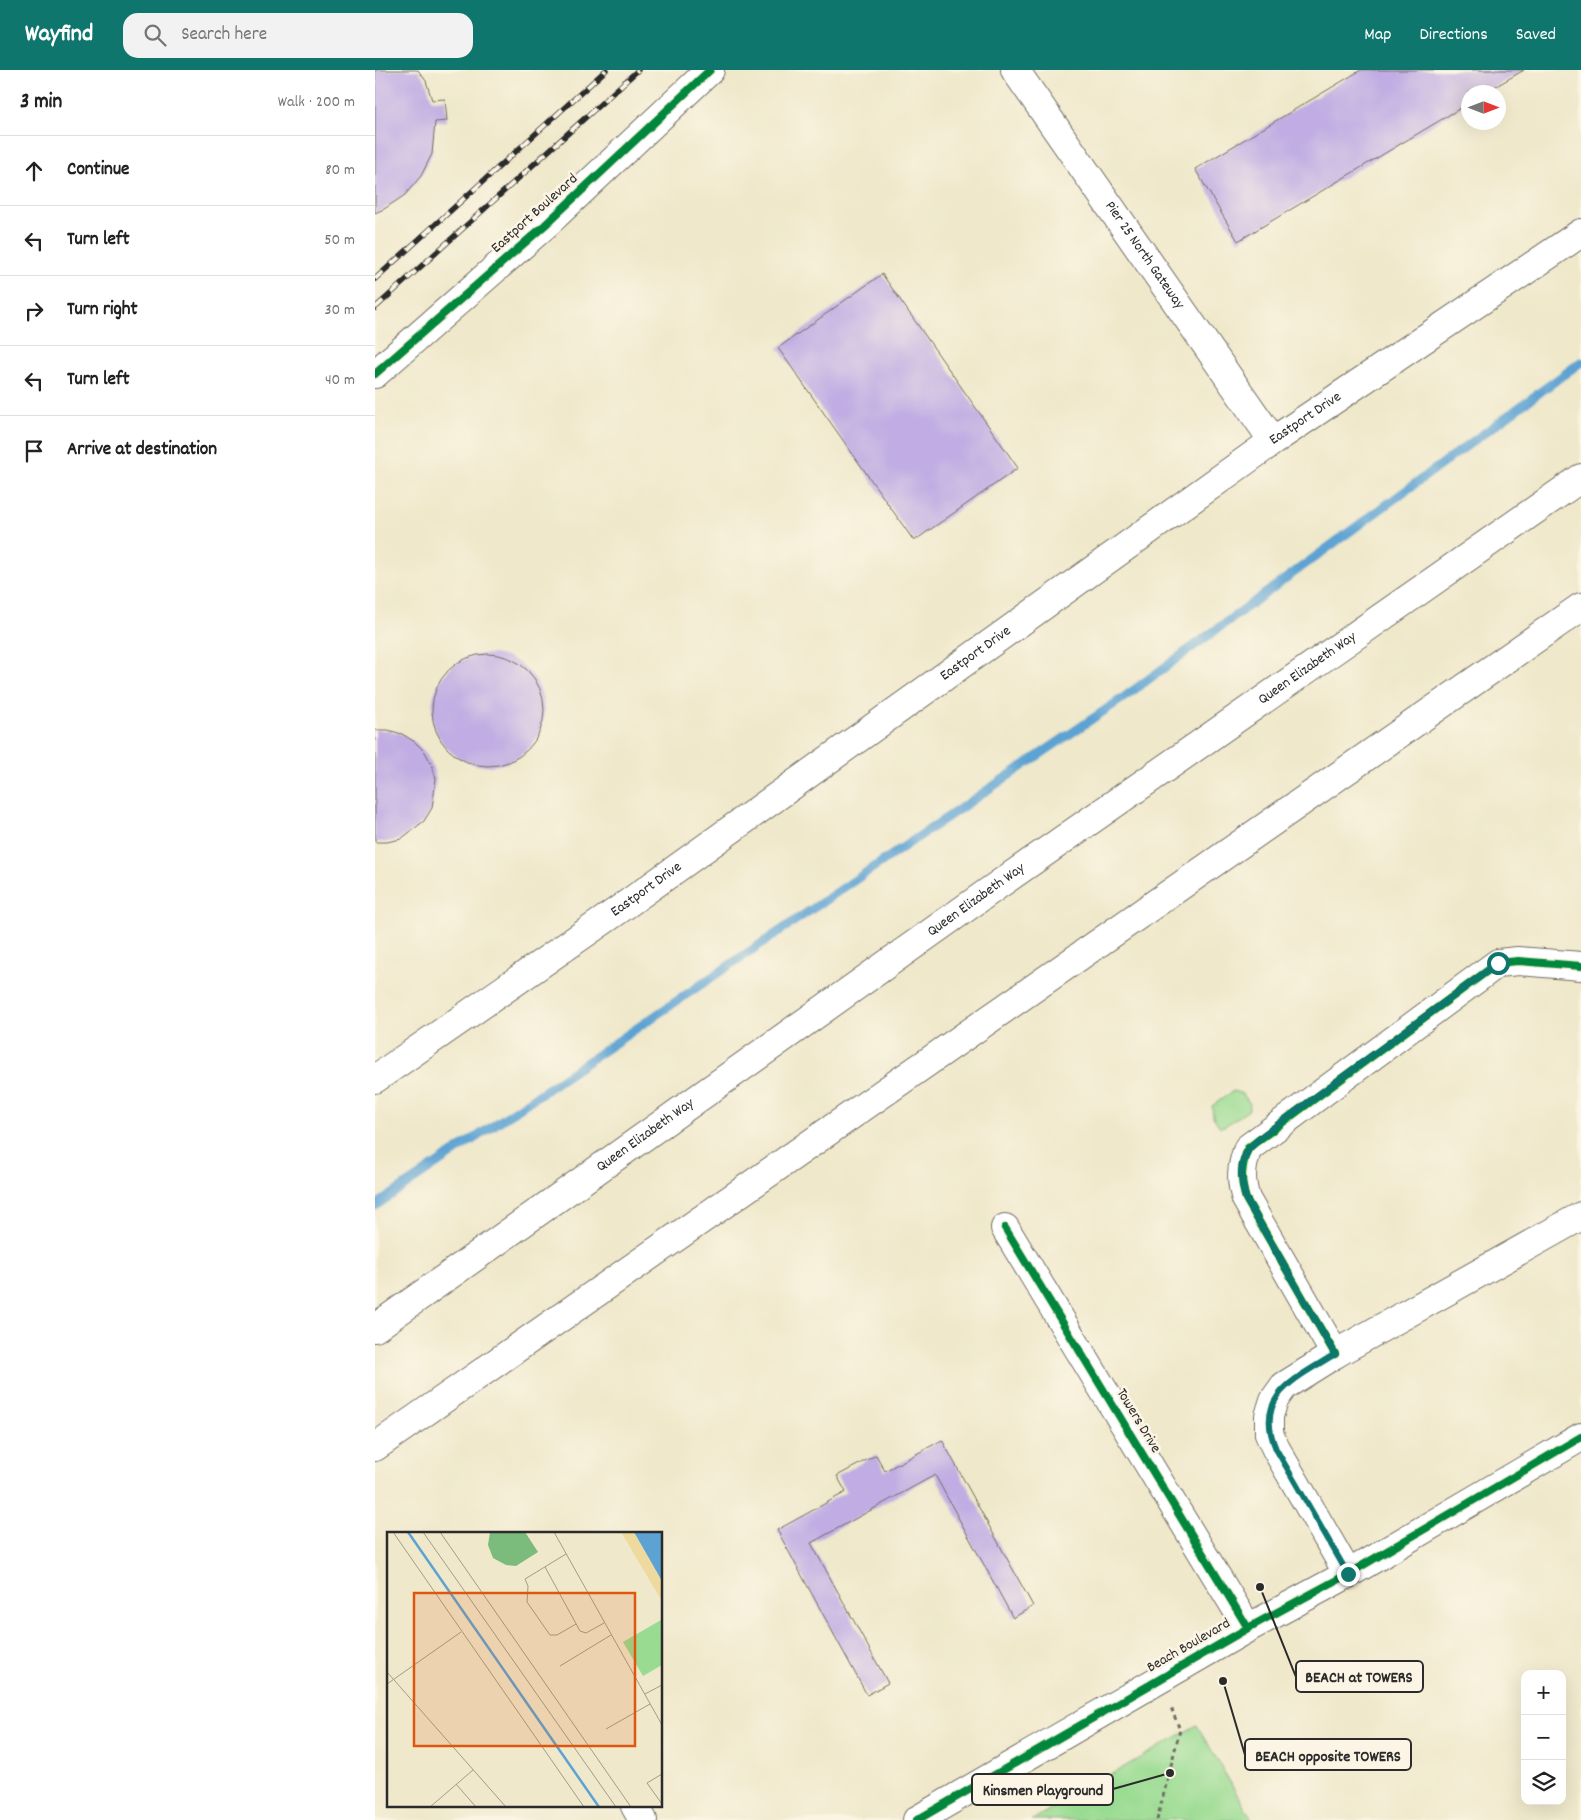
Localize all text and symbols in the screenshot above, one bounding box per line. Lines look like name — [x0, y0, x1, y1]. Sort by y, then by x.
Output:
search box — [123, 13, 473, 58]
text: Wayfind — [25, 18, 93, 52]
icon: search — [141, 21, 169, 49]
text: Search here — [181, 22, 267, 49]
text: Map — [1364, 23, 1391, 48]
text: Directions — [1419, 23, 1488, 48]
text: Saved — [1516, 23, 1556, 48]
north arrow — [1461, 85, 1506, 130]
text: 3 min — [20, 88, 62, 118]
text: Walk · 200 m — [278, 91, 355, 114]
icon: ahead — [20, 157, 48, 185]
text: Continue — [67, 157, 129, 184]
text: 80 m — [325, 159, 355, 182]
street label: Eastport Boulevard — [487, 169, 583, 259]
street label: Pier 25 North Gateway — [1099, 197, 1190, 315]
icon: left — [20, 227, 48, 255]
text: Turn left — [67, 227, 130, 254]
text: 50 m — [324, 229, 355, 252]
icon: right — [20, 297, 48, 325]
text: Turn right — [67, 297, 138, 324]
text: 30 m — [325, 299, 355, 322]
icon: left — [20, 367, 48, 395]
text: Turn left — [67, 367, 130, 394]
text: 40 m — [325, 369, 355, 392]
street label: Eastport Drive — [1265, 386, 1346, 451]
icon: arrive — [20, 437, 48, 465]
text: Arrive at destination — [67, 437, 217, 464]
street label: Eastport Drive — [936, 621, 1016, 687]
street label: Queen Elizabeth Way — [1254, 626, 1362, 711]
street label: Eastport Drive — [607, 857, 687, 923]
street label: Queen Elizabeth Way — [923, 858, 1031, 943]
route start — [1487, 952, 1510, 975]
street label: Queen Elizabeth Way — [592, 1093, 700, 1178]
street label: Towers Drive — [1110, 1385, 1166, 1458]
inset map — [387, 1532, 663, 1808]
route end — [1337, 1563, 1360, 1586]
street label: Beach Boulevard — [1143, 1613, 1235, 1679]
callout: BEACH at TOWERS — [1296, 1661, 1423, 1692]
text: BEACH at TOWERS — [1305, 1667, 1413, 1690]
map controls — [1521, 1670, 1566, 1805]
button: + — [1521, 1670, 1566, 1715]
button: − — [1521, 1715, 1566, 1760]
callout: BEACH opposite TOWERS — [1245, 1739, 1411, 1770]
text: BEACH opposite TOWERS — [1255, 1746, 1401, 1769]
button: layers — [1521, 1760, 1566, 1805]
callout: Kinsmen Playground — [972, 1774, 1113, 1805]
text: Kinsmen Playground — [983, 1780, 1103, 1803]

